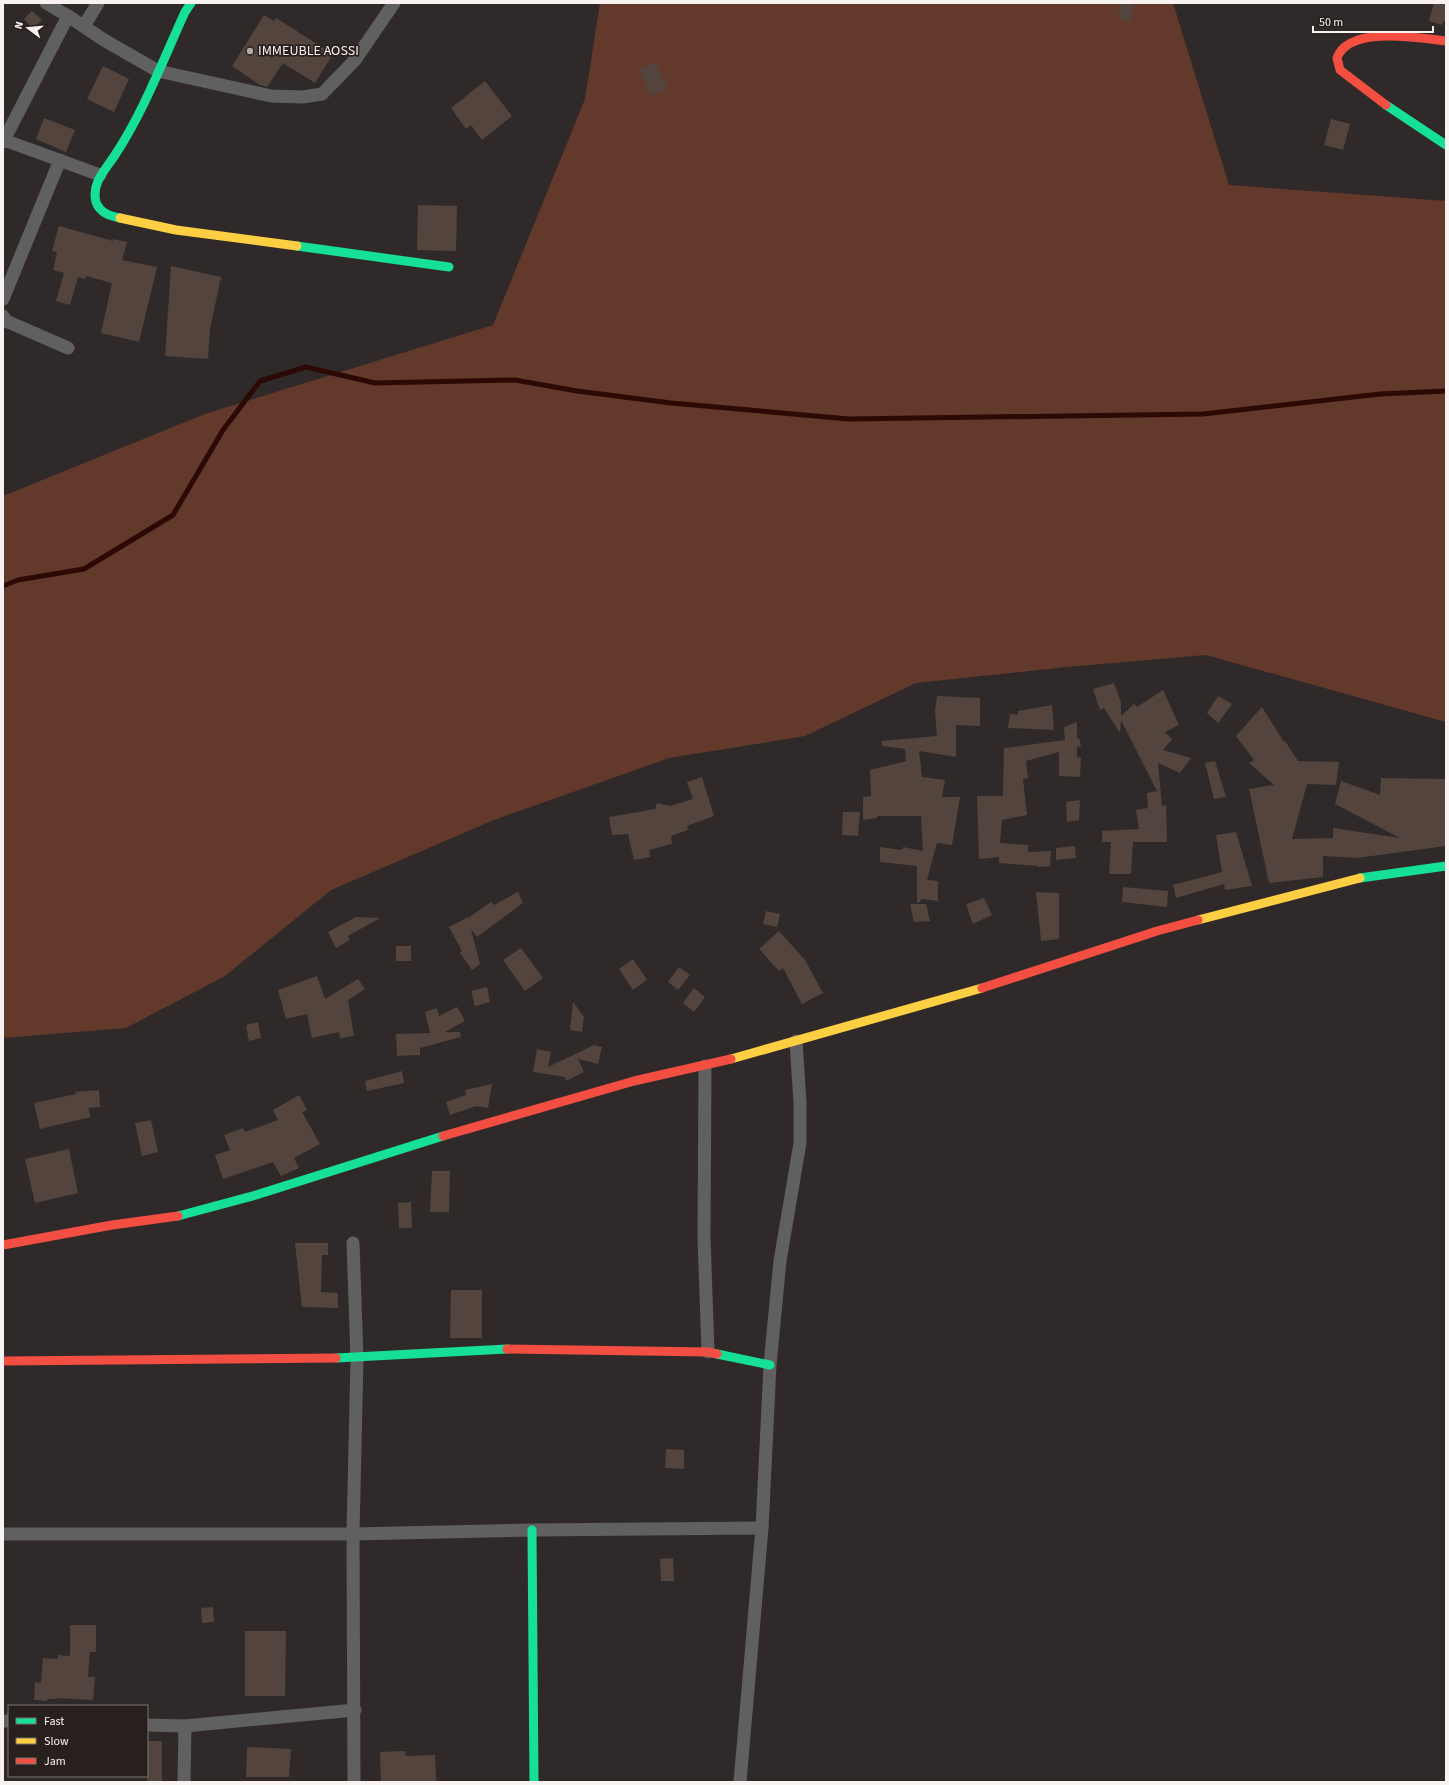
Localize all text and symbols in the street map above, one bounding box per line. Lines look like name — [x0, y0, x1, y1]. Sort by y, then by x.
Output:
north arrow — [8, 8, 48, 48]
scale bar — [1313, 8, 1433, 34]
text: 50 m — [1319, 14, 1343, 31]
text: N — [11, 20, 27, 31]
place label: IMMEUBLE AOSSI — [258, 41, 359, 61]
marker: IMMEUBLE AOSSI — [245, 46, 255, 56]
legend — [8, 1705, 148, 1777]
text: Fast — [44, 1713, 64, 1730]
text: Slow — [44, 1733, 69, 1750]
text: Jam — [44, 1753, 66, 1770]

